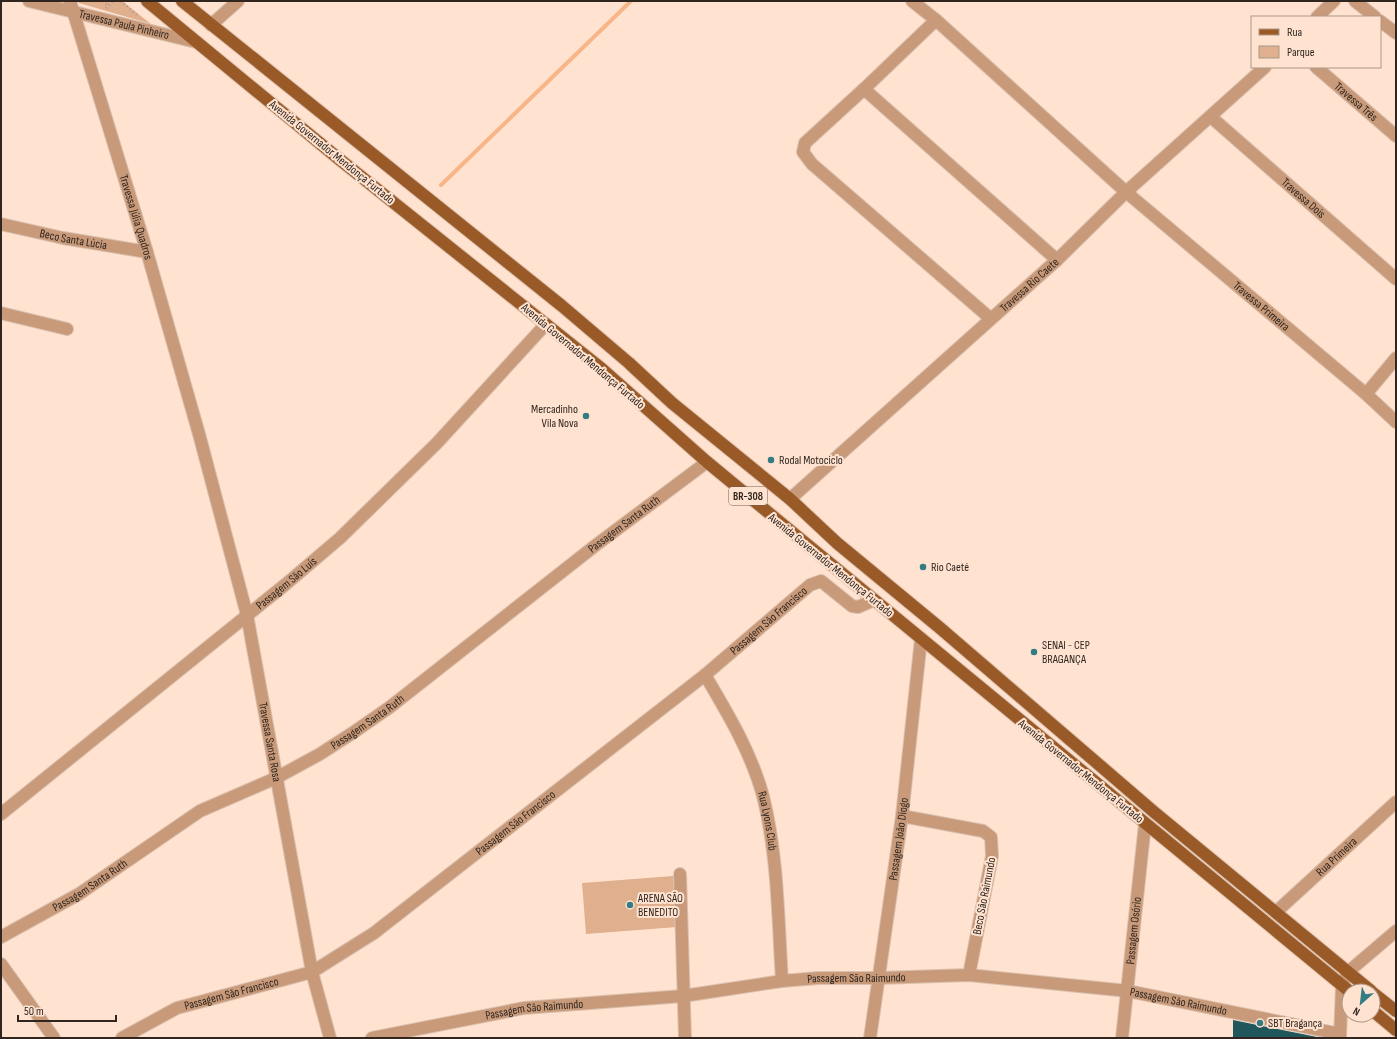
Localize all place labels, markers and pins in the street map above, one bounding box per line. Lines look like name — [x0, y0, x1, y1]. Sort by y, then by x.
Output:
place label: Mercadinho Vila Nova — [531, 402, 578, 431]
marker: Mercadinho Vila Nova — [581, 411, 591, 421]
place label: Rodal Motociclo — [779, 453, 843, 468]
marker: Rodal Motociclo — [766, 455, 776, 465]
place label: Rio Caeté — [931, 560, 969, 575]
marker: Rio Caeté — [918, 562, 928, 572]
place label: SENAI - CEP BRAGANÇA — [1042, 638, 1090, 667]
marker: SENAI - CEP BRAGANÇA — [1029, 647, 1039, 657]
place label: ARENA SÃO BENEDITO — [637, 891, 683, 920]
marker: ARENA SÃO BENEDITO — [625, 900, 635, 910]
place label: SBT Bragança — [1268, 1016, 1322, 1031]
marker: SBT Bragança — [1255, 1018, 1265, 1028]

